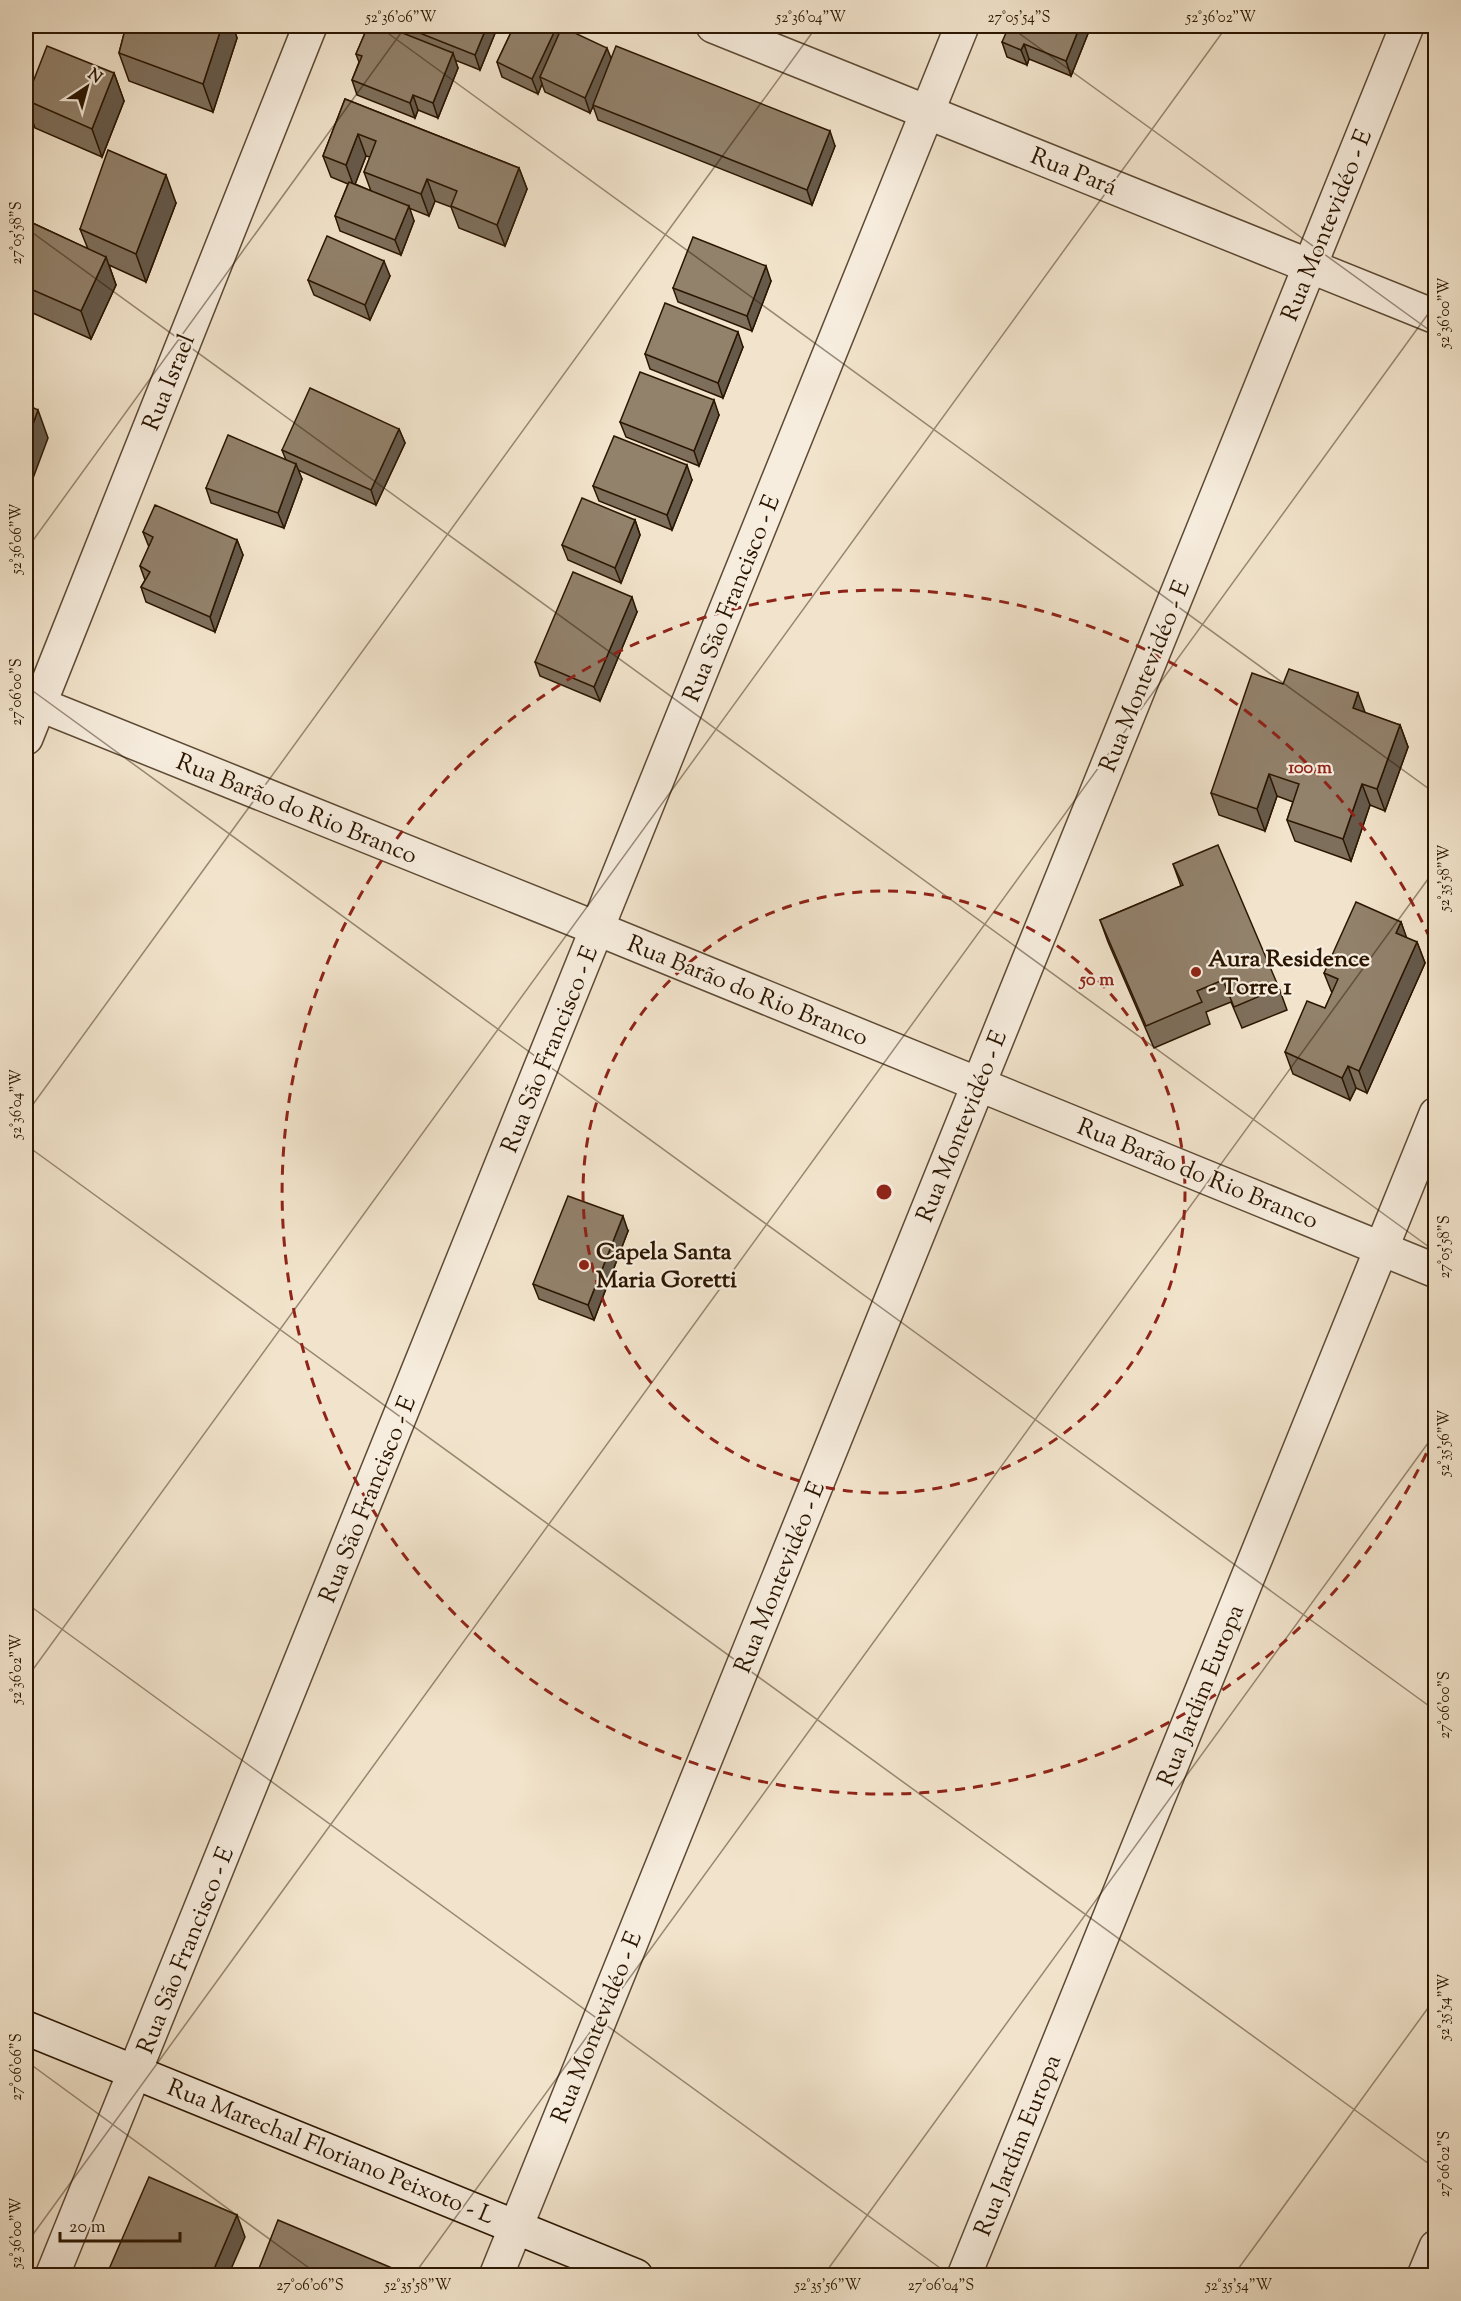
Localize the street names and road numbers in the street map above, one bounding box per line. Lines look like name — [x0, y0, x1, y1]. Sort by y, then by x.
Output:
street label: Rua Montevidéo - E — [1274, 124, 1382, 327]
street label: Rua Pará — [1025, 140, 1122, 206]
street label: Rua Israel — [135, 329, 205, 436]
street label: Rua São Francisco - E — [676, 490, 790, 707]
street label: Rua Montevidéo - E — [1092, 575, 1200, 778]
street label: Rua Barão do Rio Branco — [171, 746, 422, 874]
street label: Rua Barão do Rio Branco — [622, 928, 873, 1056]
street label: Rua São Francisco - E — [494, 941, 608, 1158]
street label: Rua Montevidéo - E — [909, 1025, 1017, 1228]
street label: Rua Barão do Rio Branco — [1072, 1111, 1323, 1239]
street label: Rua São Francisco - E — [312, 1391, 426, 1608]
street label: Rua Montevidéo - E — [727, 1476, 835, 1679]
street label: Rua Jardim Europa — [1150, 1600, 1254, 1792]
street label: Rua São Francisco - E — [130, 1842, 244, 2059]
street label: Rua Montevidéo - E — [544, 1926, 652, 2129]
street label: Rua Jardim Europa — [967, 2050, 1071, 2242]
street label: Rua Marechal Floriano Peixoto - L — [162, 2072, 499, 2234]

